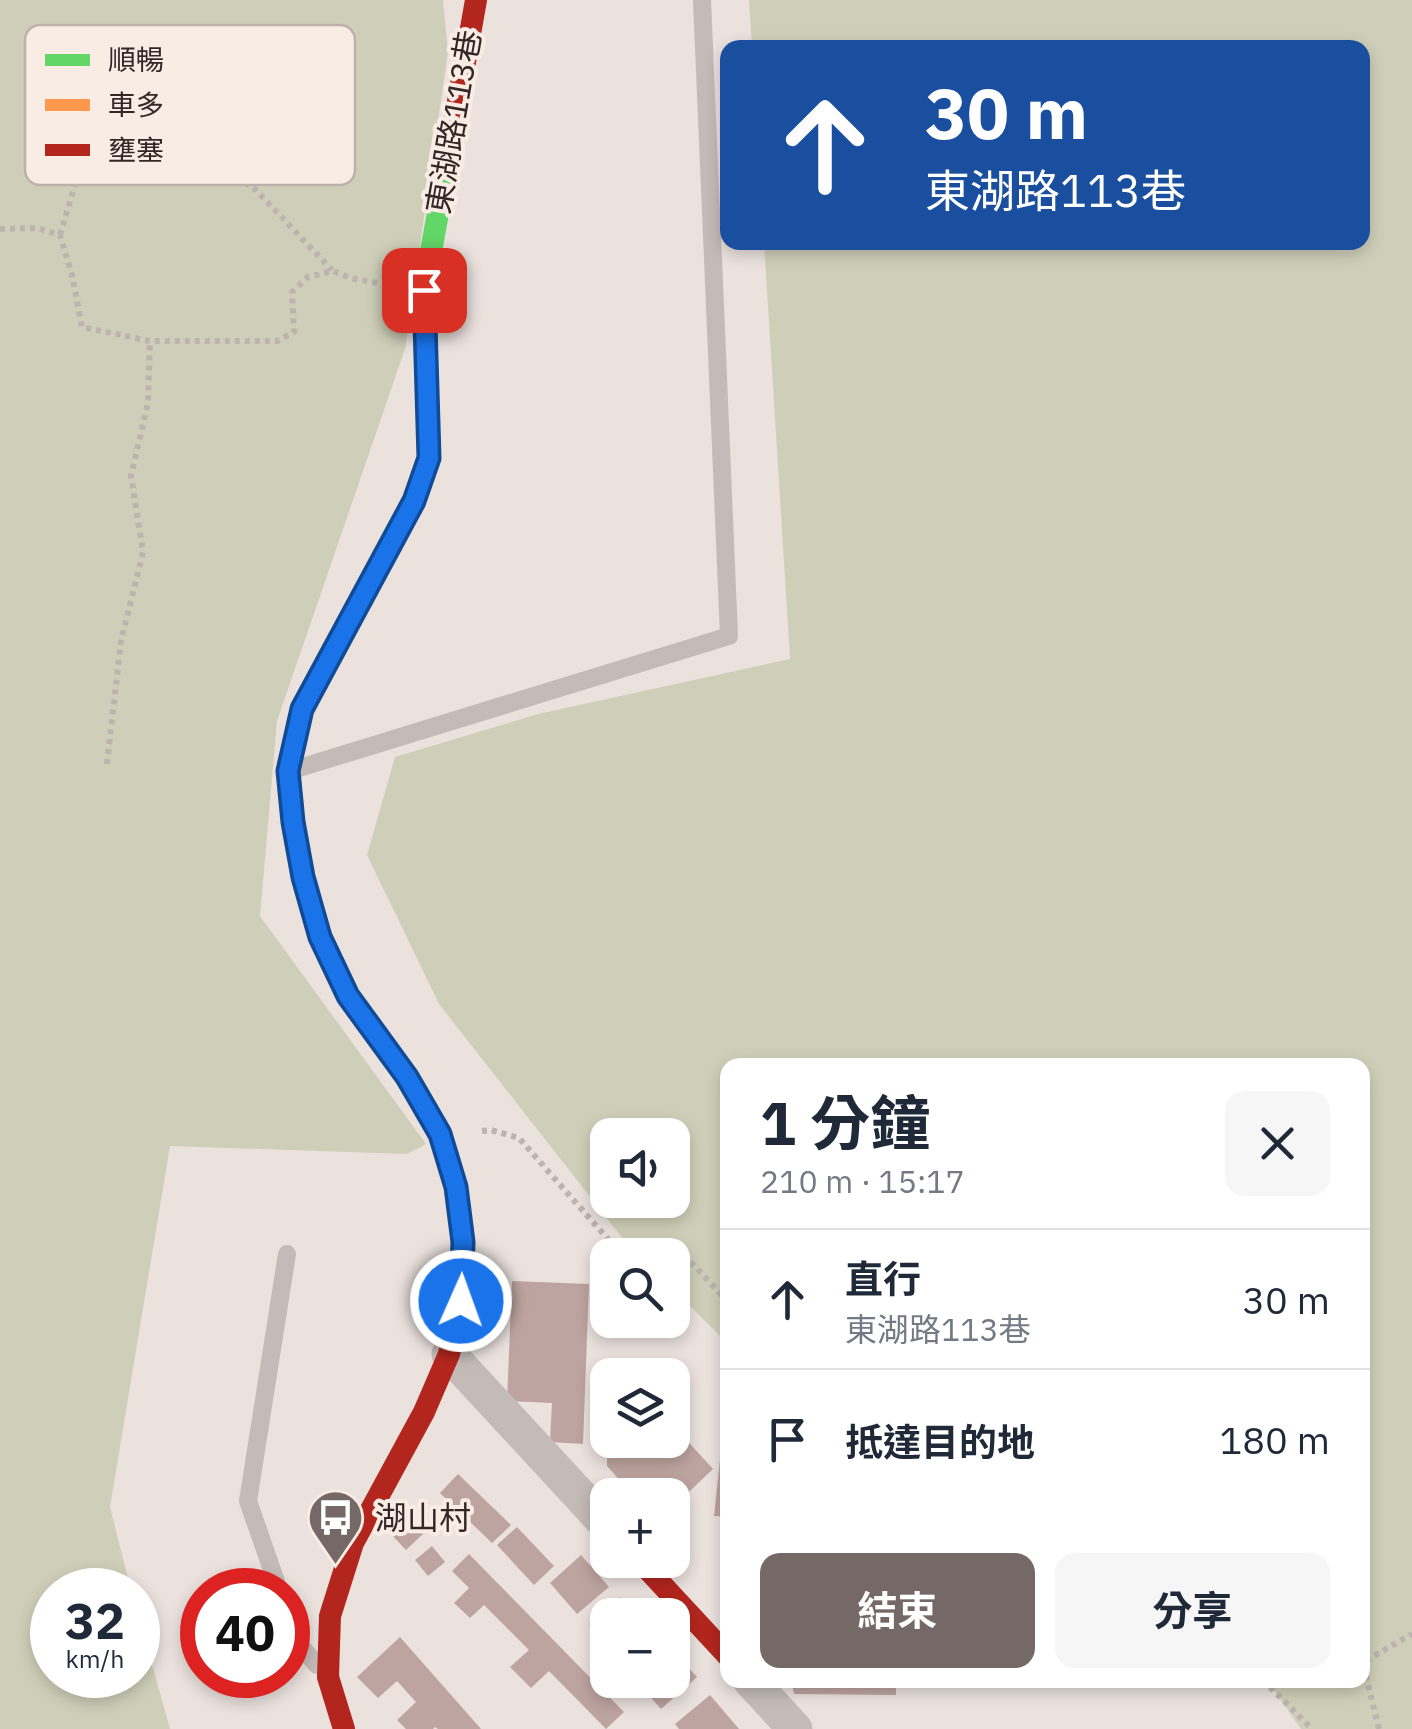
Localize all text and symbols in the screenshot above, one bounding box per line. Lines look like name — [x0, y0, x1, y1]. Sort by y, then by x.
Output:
legend — [25, 25, 355, 185]
street label: 東湖路113巷 — [416, 27, 490, 217]
text: 順暢 — [108, 41, 164, 78]
text: 30 m — [925, 67, 1088, 158]
icon: ahead — [760, 80, 890, 210]
text: 車多 — [108, 86, 164, 123]
text: 壅塞 — [108, 131, 164, 168]
text: 東湖路113巷 — [925, 161, 1186, 219]
pin — [382, 248, 467, 333]
icon: arrive — [397, 263, 452, 318]
text: 1 分鐘 — [760, 1083, 930, 1162]
button: close — [1225, 1091, 1330, 1196]
map controls — [590, 1118, 690, 1698]
button: sound — [590, 1118, 690, 1218]
text: 210 m · 15:17 — [760, 1160, 965, 1202]
button: search — [590, 1238, 690, 1338]
position arrow — [409, 1249, 513, 1353]
text: 直行 — [845, 1254, 921, 1303]
icon: ahead — [760, 1272, 815, 1327]
text: 30 m — [1242, 1275, 1330, 1324]
text: 東湖路113巷 — [845, 1308, 1031, 1350]
button: layers — [590, 1358, 690, 1458]
icon: arrive — [760, 1412, 815, 1467]
text: 180 m — [1219, 1415, 1330, 1464]
text: 抵達目的地 — [845, 1417, 1035, 1466]
button: + — [590, 1478, 690, 1578]
bus stop icon: 湖山村 — [306, 1488, 366, 1567]
place label: 湖山村 — [375, 1496, 471, 1538]
button: 結束 — [760, 1553, 1035, 1668]
button: 分享 — [1055, 1553, 1330, 1668]
speed limit sign: 40 — [180, 1568, 310, 1698]
text: 32 — [65, 1588, 125, 1653]
button: − — [590, 1598, 690, 1698]
text: km/h — [66, 1642, 124, 1675]

